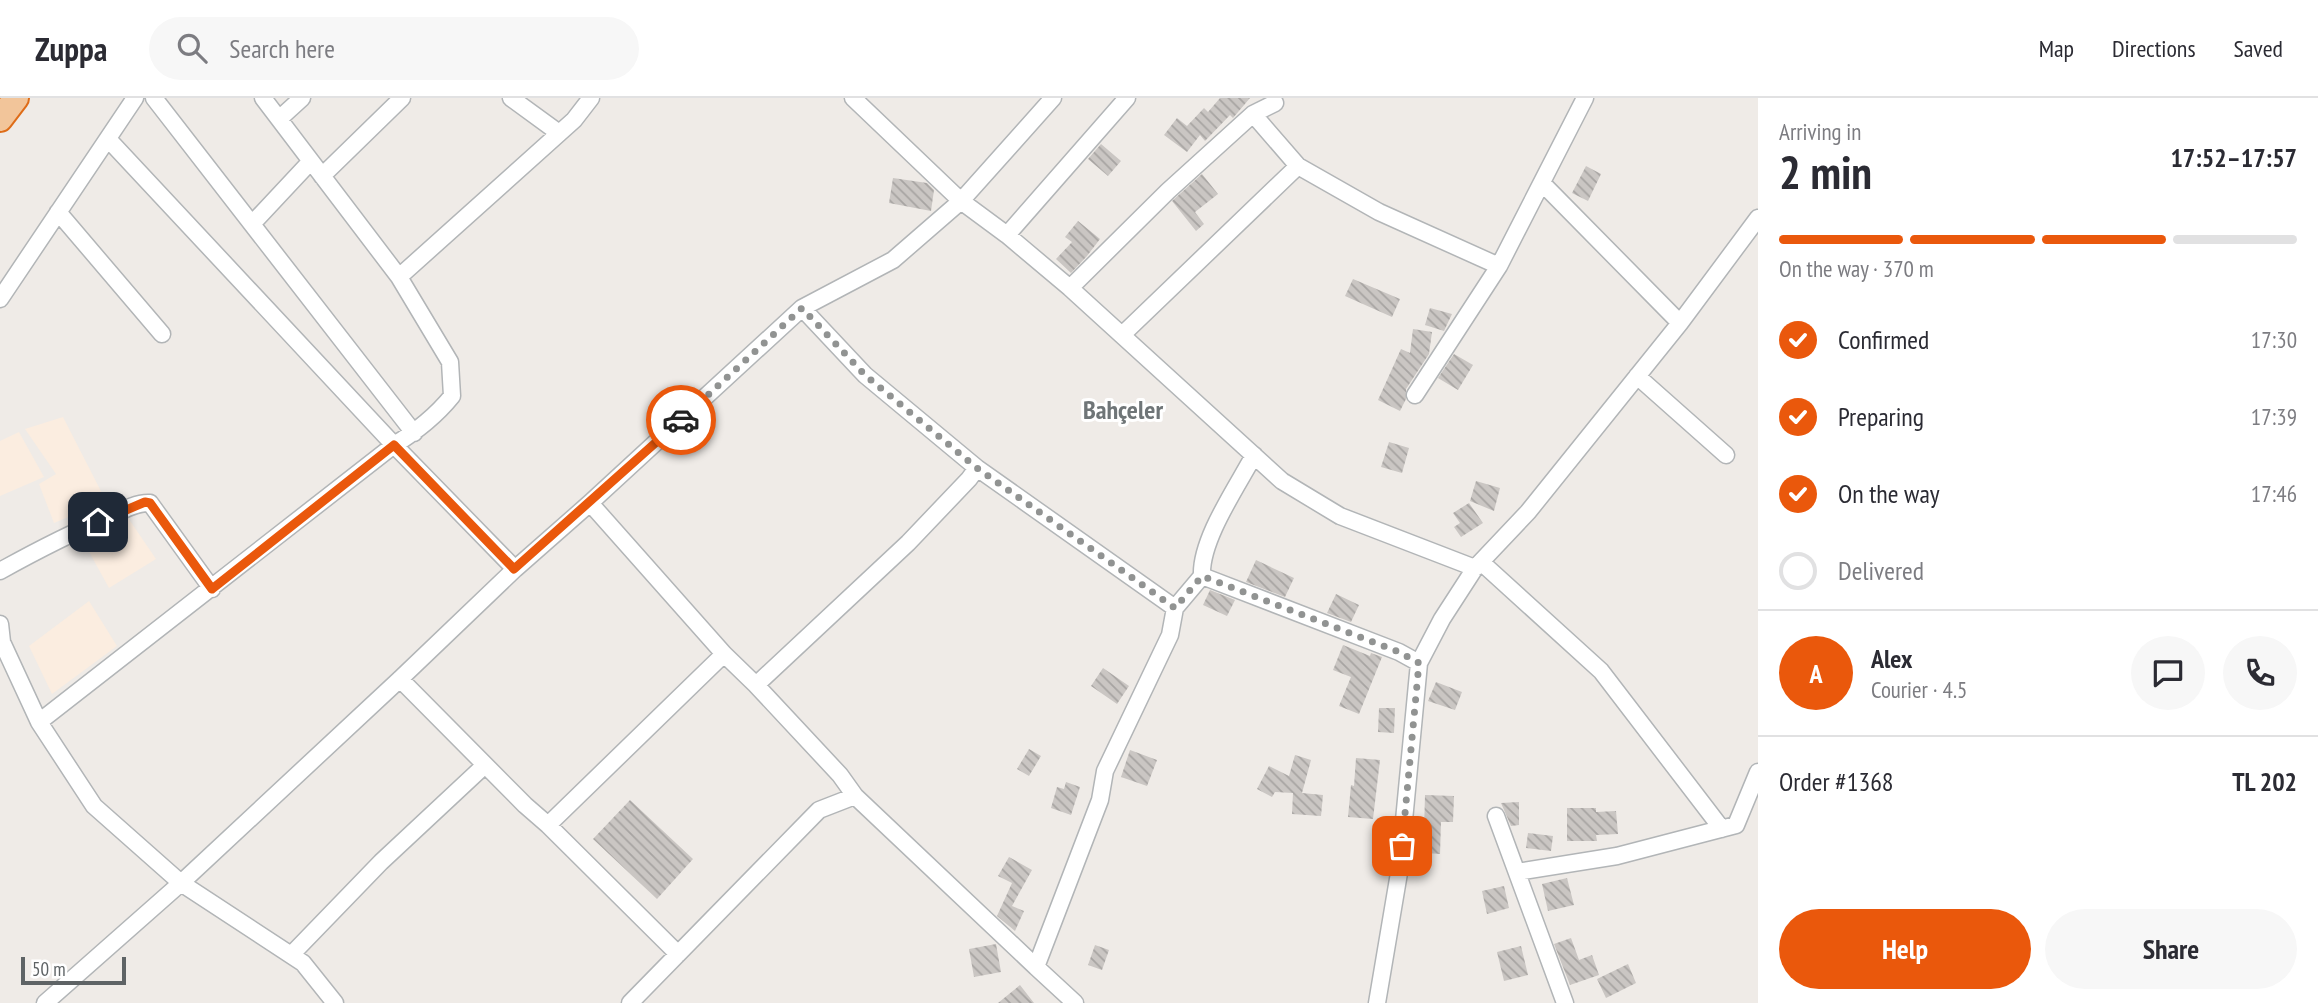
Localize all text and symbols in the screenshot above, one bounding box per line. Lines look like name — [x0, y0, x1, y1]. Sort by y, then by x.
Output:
search box — [149, 17, 639, 80]
text: Zuppa — [35, 27, 107, 70]
icon: search — [173, 29, 211, 67]
text: Search here — [229, 32, 335, 65]
text: Map — [2039, 33, 2074, 64]
text: Directions — [2112, 33, 2196, 64]
text: Saved — [2234, 33, 2283, 64]
text: Arriving in — [1779, 117, 1861, 146]
text: 17:52–17:57 — [2170, 141, 2297, 174]
text: 2 min — [1779, 142, 1872, 202]
text: On the way · 370 m — [1779, 254, 1934, 283]
icon: check — [1779, 321, 1817, 359]
text: Confirmed — [1838, 323, 1929, 356]
text: 17:30 — [2251, 325, 2297, 354]
courier — [646, 385, 716, 455]
district label: Bahçeler — [1083, 393, 1163, 426]
icon: check — [1779, 398, 1817, 436]
text: Preparing — [1838, 400, 1924, 433]
icon: car — [662, 401, 700, 439]
text: 17:39 — [2251, 402, 2297, 431]
icon: check — [1779, 475, 1817, 513]
text: On the way — [1838, 477, 1940, 510]
text: 17:46 — [2251, 479, 2297, 508]
pin — [68, 492, 128, 552]
icon: home — [79, 503, 117, 541]
text: Delivered — [1838, 554, 1924, 587]
button: chat — [2131, 636, 2205, 710]
button: phone — [2223, 636, 2297, 710]
text: Alex — [1871, 642, 1912, 675]
text: A — [1809, 657, 1823, 690]
text: Courier · 4.5 — [1871, 675, 1967, 704]
text: Order #1368 — [1779, 765, 1894, 798]
text: TL 202 — [2232, 765, 2297, 798]
pin — [1372, 816, 1432, 876]
icon: bag — [1383, 827, 1421, 865]
button: Help — [1779, 909, 2031, 989]
button: Share — [2045, 909, 2297, 989]
scale bar — [21, 954, 126, 986]
text: 50 m — [32, 957, 66, 981]

